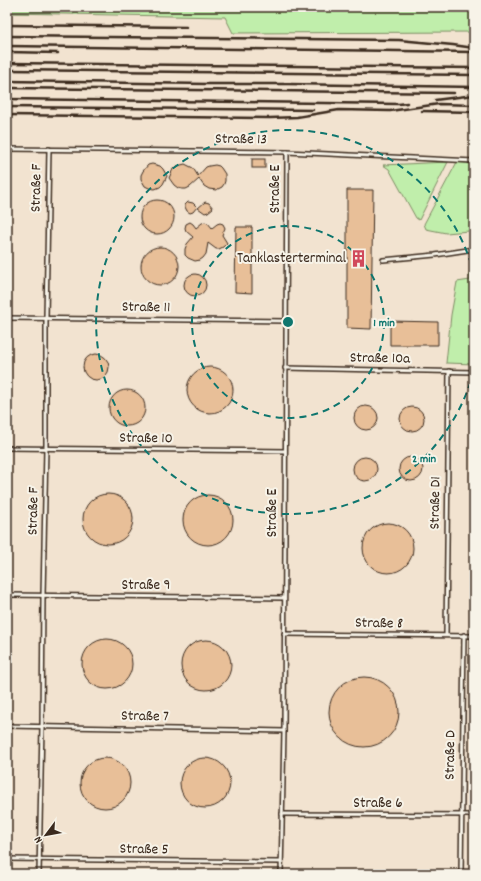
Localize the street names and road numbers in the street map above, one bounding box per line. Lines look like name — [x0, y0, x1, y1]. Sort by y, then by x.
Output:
street label: Straße 13 — [215, 129, 267, 151]
street label: Straße F — [26, 163, 48, 212]
street label: Straße E — [265, 164, 287, 213]
street label: Straße 11 — [122, 297, 170, 319]
street label: Straße 10a — [350, 347, 411, 371]
street label: Straße 10 — [119, 428, 173, 450]
street label: Straße D1 — [425, 476, 447, 530]
street label: Straße F — [23, 486, 45, 535]
street label: Straße E — [262, 488, 284, 537]
street label: Straße 9 — [122, 575, 170, 597]
street label: Straße 8 — [355, 613, 403, 635]
street label: Straße 7 — [121, 706, 169, 728]
street label: Straße D — [440, 730, 462, 780]
street label: Straße 6 — [353, 793, 403, 815]
street label: Straße 5 — [119, 839, 169, 861]

